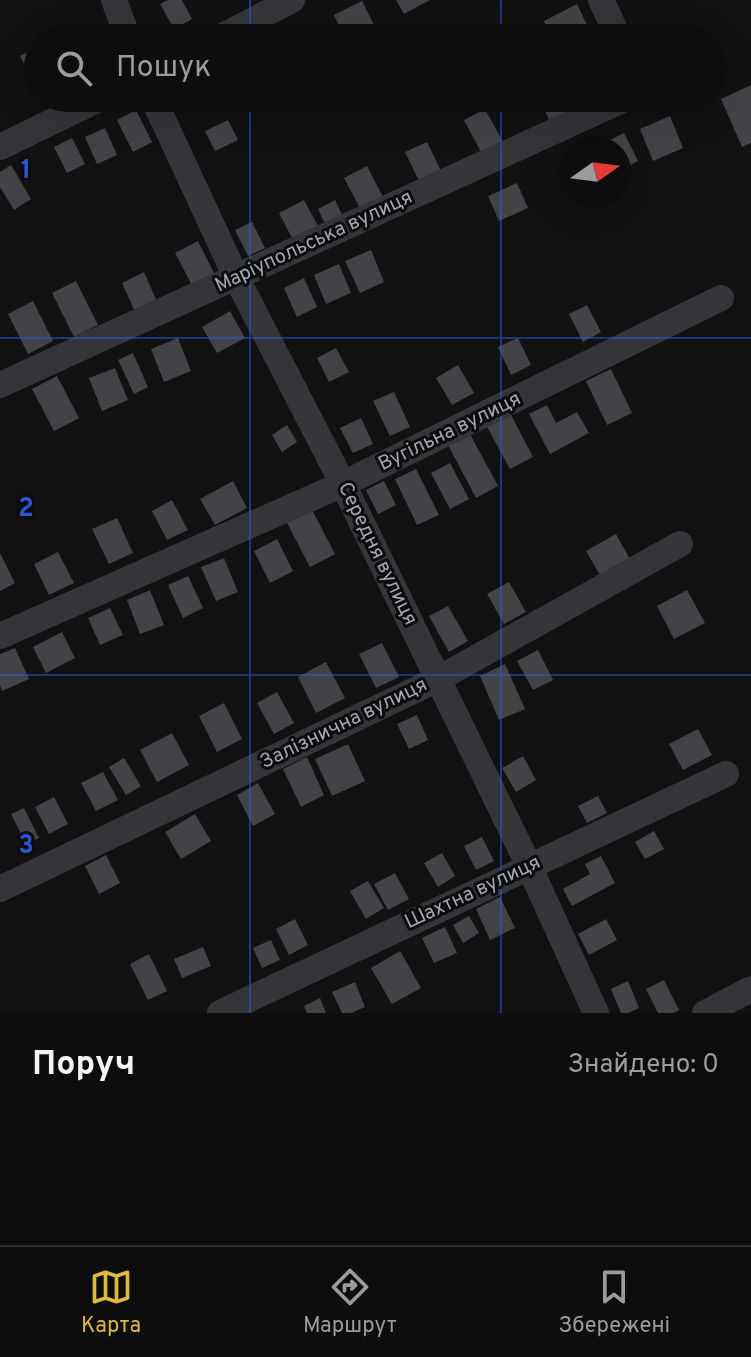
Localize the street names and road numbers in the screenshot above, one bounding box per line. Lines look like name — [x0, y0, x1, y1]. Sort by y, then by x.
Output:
street label: Маріупольська вулиця — [211, 185, 417, 299]
street label: Вугільна вулиця — [374, 386, 526, 478]
street label: Середня вулиця — [331, 478, 423, 630]
street label: Залізнична вулиця — [256, 672, 432, 776]
street label: Шахтна вулиця — [401, 850, 545, 936]

